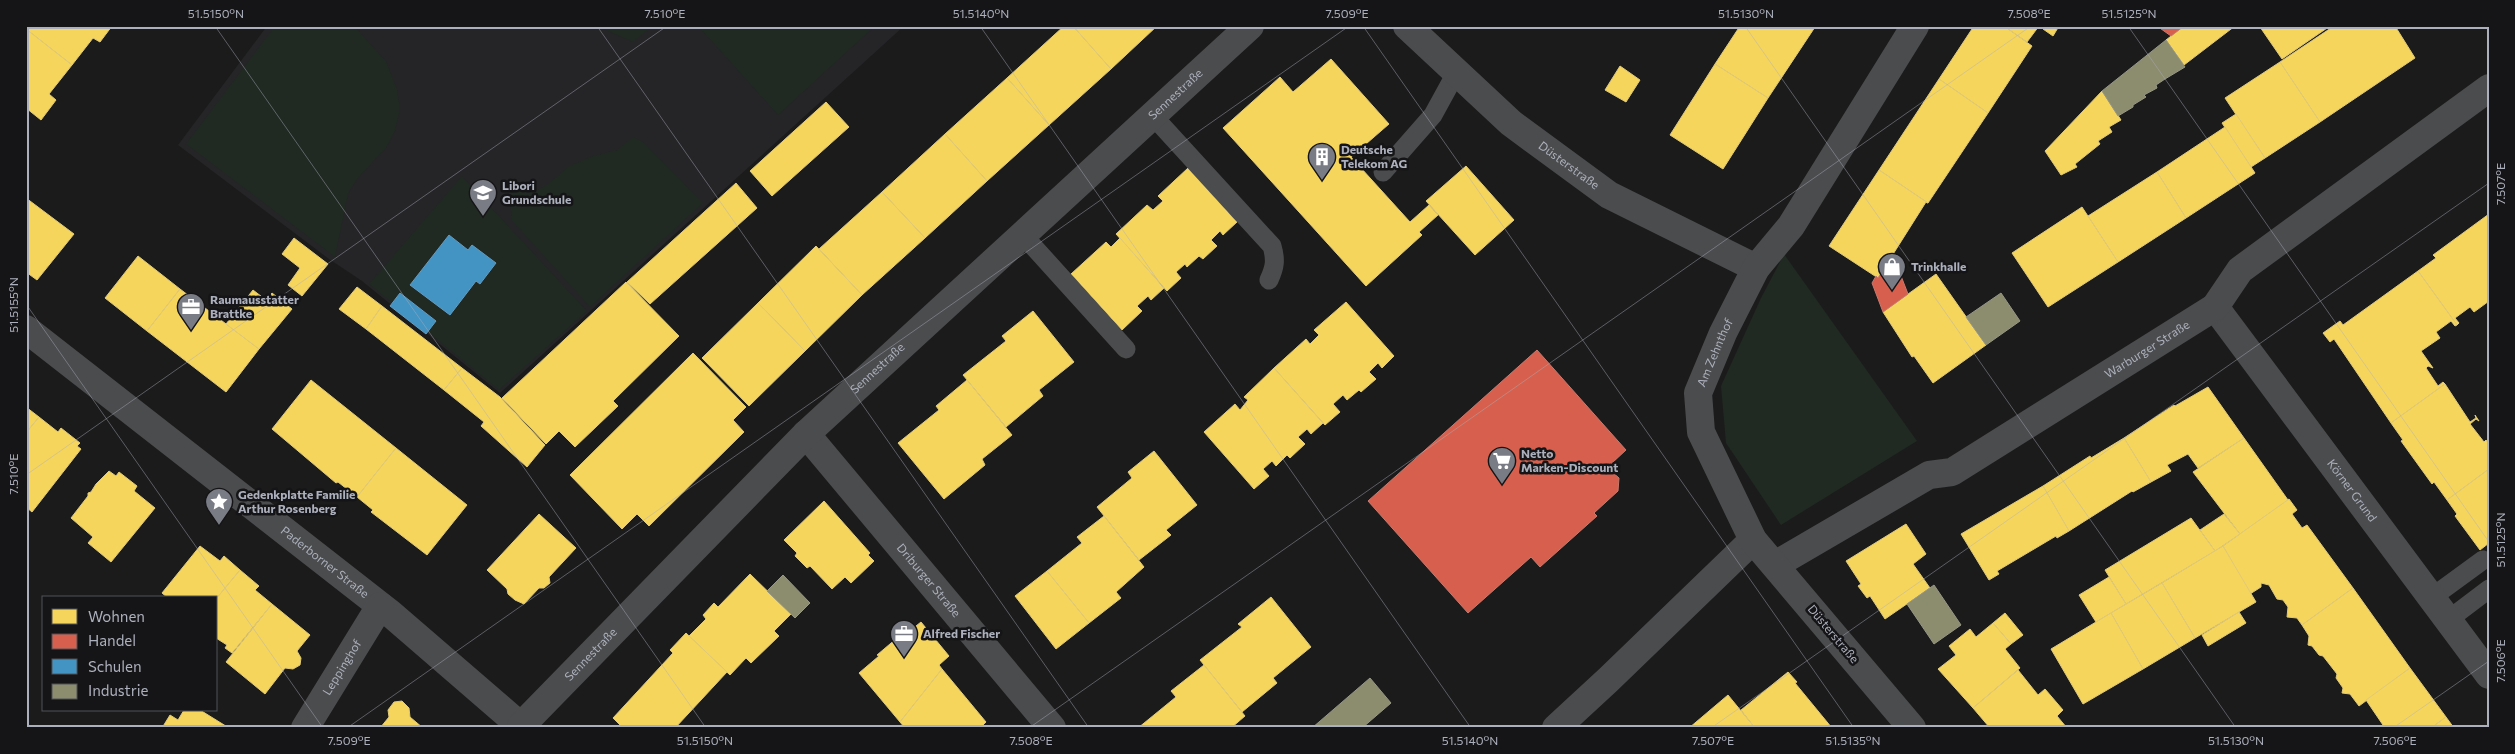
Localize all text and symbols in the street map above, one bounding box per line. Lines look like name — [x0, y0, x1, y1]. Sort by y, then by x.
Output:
text: 51.5150°N — [188, 6, 244, 20]
text: 7.510°E — [645, 6, 685, 20]
text: 51.5140°N — [953, 6, 1009, 20]
text: 7.509°E — [1325, 6, 1369, 20]
text: 51.5130°N — [1718, 6, 1774, 20]
text: 7.508°E — [2007, 6, 2051, 20]
text: 51.5125°N — [2101, 6, 2157, 20]
street label: Sennestraße — [1145, 65, 1205, 122]
street label: Düsterstraße — [1536, 138, 1602, 192]
building icon: Deutsche Telekom AG — [1307, 142, 1337, 181]
place label: Deutsche Telekom AG — [1341, 142, 1408, 170]
text: 7.507°E — [2493, 163, 2507, 205]
school or university icon: Libori Grundschule — [468, 178, 498, 217]
place label: Libori Grundschule — [502, 178, 571, 206]
shop icon: Trinkhalle — [1877, 252, 1907, 291]
place label: Trinkhalle — [1911, 259, 1966, 273]
text: 51.5155°N — [6, 277, 20, 333]
office icon: Raumausstatter Brattke — [176, 292, 206, 331]
place label: Raumausstatter Brattke — [210, 292, 299, 320]
street label: Am Zehnthof — [1693, 316, 1735, 389]
street label: Warburger Straße — [2102, 317, 2192, 381]
street label: Sennestraße — [847, 339, 907, 396]
supermarket icon: Netto Marken-Discount — [1487, 446, 1517, 485]
place label: Netto Marken-Discount — [1521, 446, 1618, 474]
text: 7.510°E — [6, 454, 20, 494]
street label: Körner Grund — [2325, 456, 2380, 524]
place icon: Gedenkplatte Familie Arthur Rosenberg — [204, 487, 234, 526]
place label: Gedenkplatte Familie Arthur Rosenberg — [238, 487, 355, 515]
text: 51.5125°N — [2493, 512, 2507, 568]
street label: Paderborner Straße — [279, 523, 372, 600]
street label: Driburger Straße — [895, 540, 964, 619]
legend — [42, 596, 218, 712]
street label: Düsterstraße — [1805, 601, 1862, 665]
text: Wohnen — [88, 607, 145, 625]
office icon: Alfred Fischer — [889, 619, 919, 658]
street label: Sennestraße — [561, 624, 619, 683]
place label: Alfred Fischer — [923, 626, 1000, 640]
text: Handel — [88, 631, 136, 649]
street label: Leppinghof — [319, 636, 364, 697]
text: 7.506°E — [2493, 639, 2507, 683]
text: Schulen — [88, 657, 142, 675]
text: Industrie — [88, 681, 149, 699]
text: 7.509°E — [327, 733, 371, 747]
text: 51.5150°N — [677, 733, 733, 747]
text: 7.508°E — [1009, 733, 1053, 747]
text: 51.5140°N — [1442, 733, 1498, 747]
text: 7.507°E — [1692, 733, 1734, 747]
text: 51.5135°N — [1825, 733, 1881, 747]
text: 51.5130°N — [2208, 733, 2264, 747]
text: 7.506°E — [2373, 733, 2417, 747]

